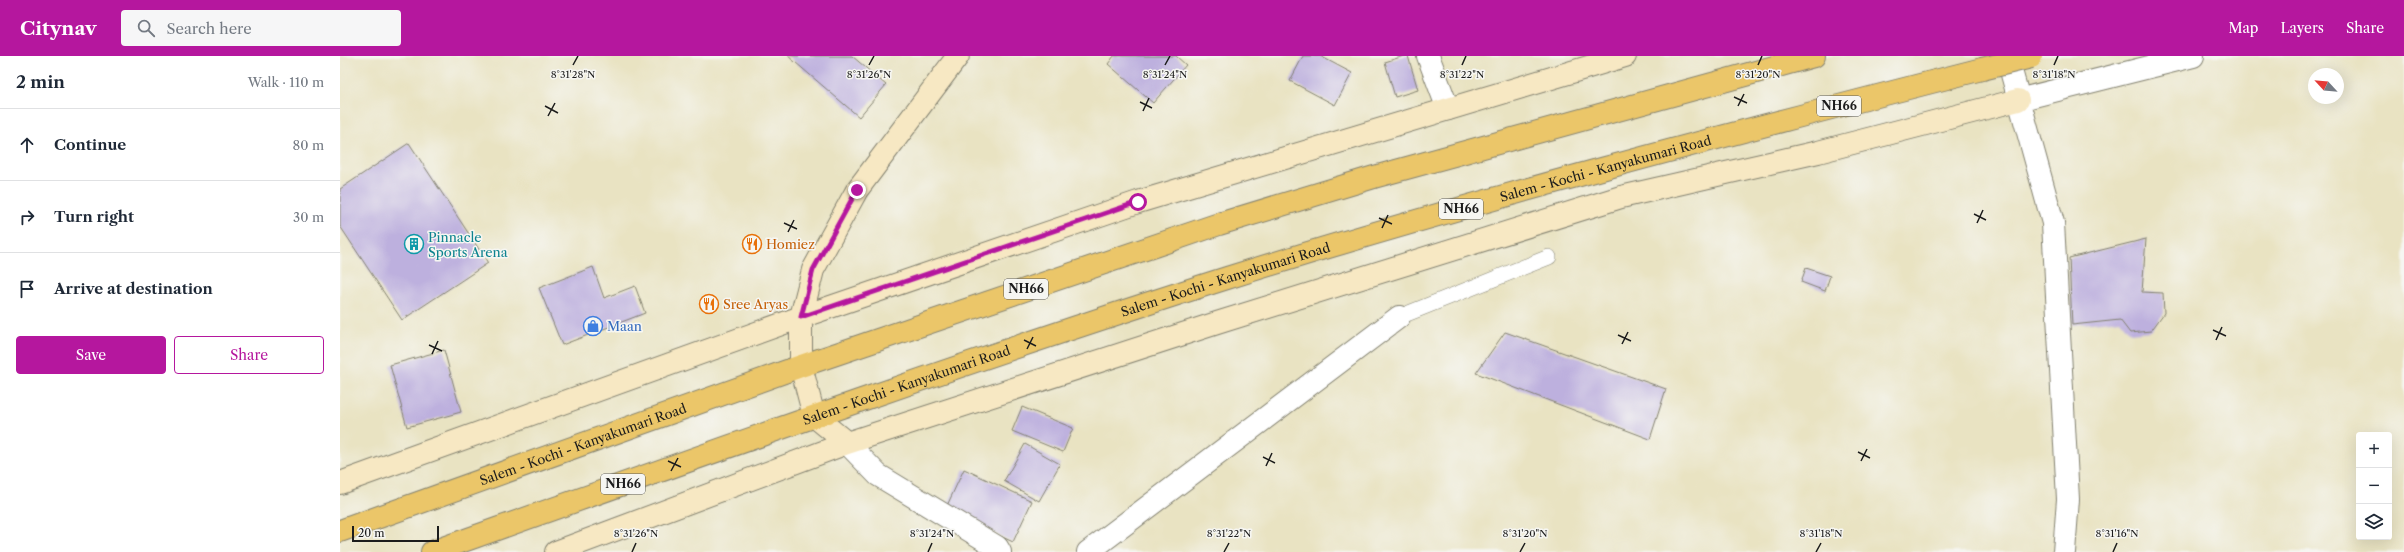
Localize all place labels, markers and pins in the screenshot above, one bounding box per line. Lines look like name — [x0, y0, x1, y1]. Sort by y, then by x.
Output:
place label: Pinnacle Sports Arena — [428, 229, 508, 260]
building icon: Pinnacle Sports Arena — [403, 233, 425, 255]
restaurant icon: Homiez — [741, 233, 763, 255]
place label: Homiez — [766, 236, 815, 252]
restaurant icon: Sree Aryas — [698, 293, 720, 315]
place label: Sree Aryas — [723, 296, 788, 312]
shop icon: Maan — [582, 315, 604, 337]
place label: Maan — [607, 318, 642, 334]

